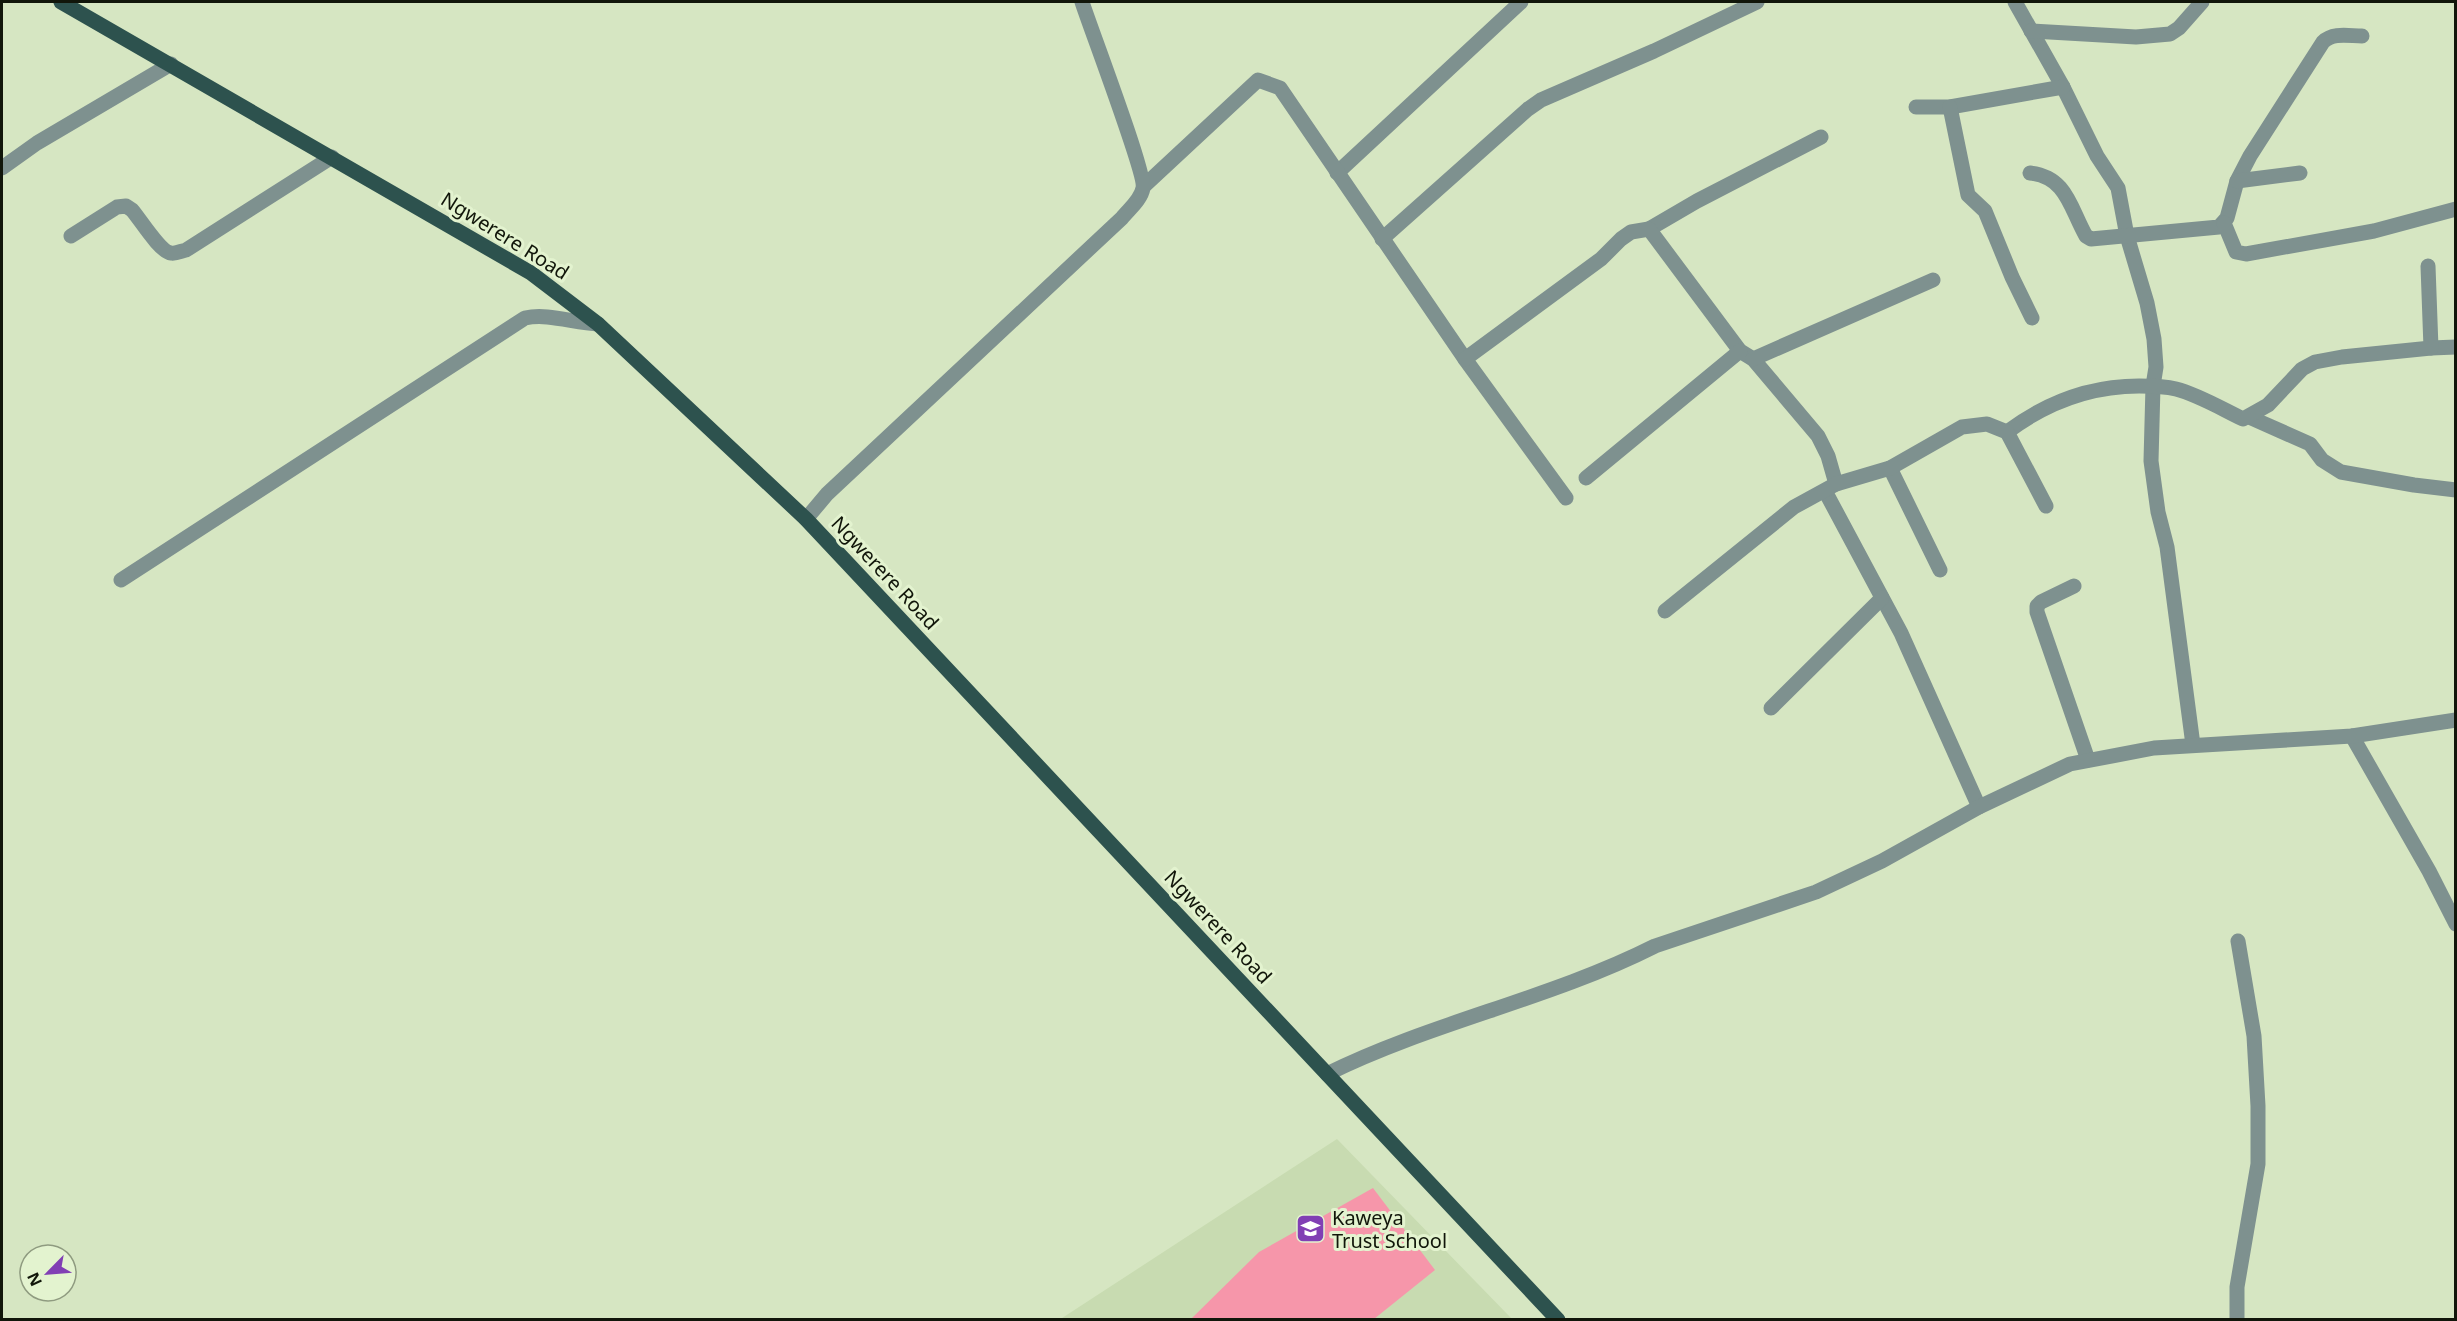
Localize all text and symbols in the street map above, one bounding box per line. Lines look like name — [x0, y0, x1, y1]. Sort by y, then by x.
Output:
street label: Ngwerere Road — [436, 185, 574, 286]
street label: Ngwerere Road — [826, 510, 945, 635]
street label: Ngwerere Road — [1159, 864, 1278, 989]
place label: Kaweya Trust School — [1332, 1204, 1447, 1254]
school or university icon: Kaweya Trust School — [1295, 1213, 1327, 1245]
north arrow — [18, 1243, 78, 1303]
text: N — [22, 1269, 47, 1290]

